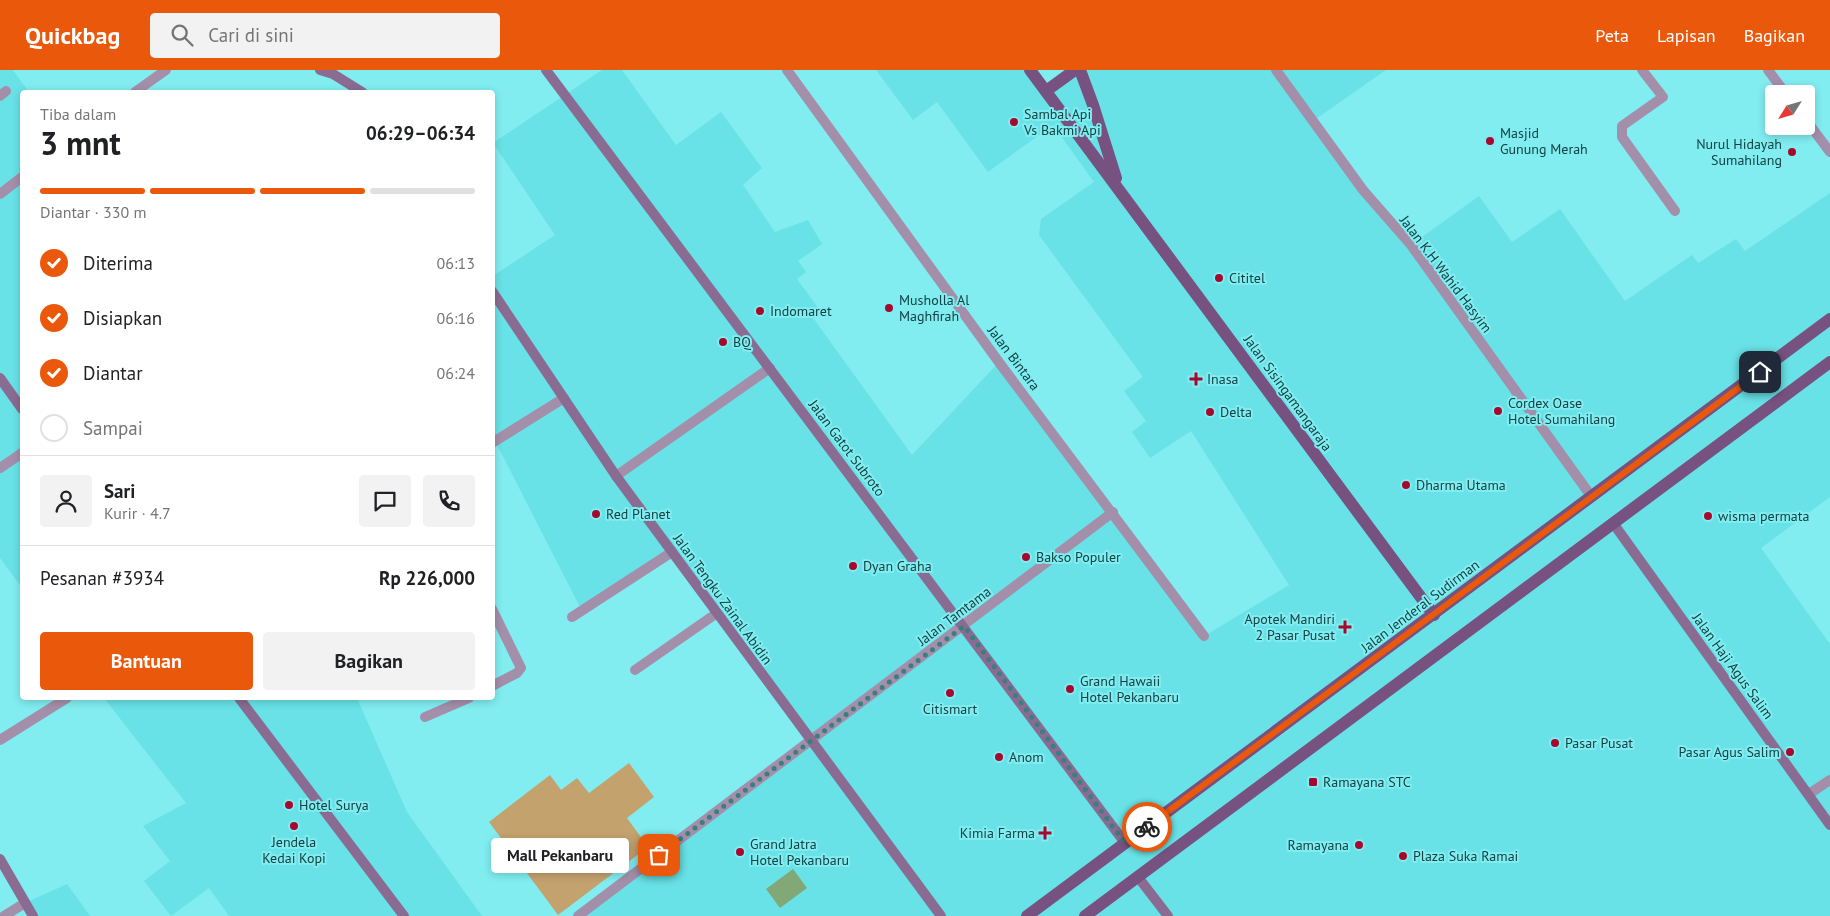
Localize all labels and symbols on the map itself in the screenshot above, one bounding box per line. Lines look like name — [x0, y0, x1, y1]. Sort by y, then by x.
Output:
north arrow — [1765, 85, 1815, 135]
place label: Sambal Api Vs Bakmi Api — [1023, 105, 1101, 139]
marker: Sambal Api Vs Bakmi Api — [1008, 116, 1020, 128]
place label: Masjid Gunung Merah — [1500, 124, 1588, 158]
marker: Masjid Gunung Merah — [1484, 135, 1496, 147]
place label: Nurul Hidayah Sumahilang — [1696, 135, 1782, 169]
marker: Nurul Hidayah Sumahilang — [1786, 146, 1798, 158]
street label: Jalan K.H Wahid Hasyim — [1395, 211, 1496, 336]
place label: Cititel — [1229, 269, 1265, 287]
marker: Cititel — [1213, 272, 1225, 284]
place label: Musholla Al Maghfirah — [899, 291, 969, 325]
place label: Indomaret — [770, 302, 832, 320]
marker: Musholla Al Maghfirah — [883, 302, 895, 314]
marker: Indomaret — [754, 305, 766, 317]
street label: Jalan Bintara — [983, 321, 1044, 394]
street label: Jalan Sisingamangaraja — [1239, 331, 1336, 455]
place label: BQ — [733, 333, 751, 351]
marker: BQ — [717, 336, 729, 348]
pin — [1739, 351, 1781, 393]
place label: Inasa — [1207, 370, 1239, 388]
marker: Inasa — [1189, 372, 1203, 386]
place label: Cordex Oase Hotel Sumahilang — [1508, 394, 1615, 428]
street label: Jalan Gatot Subroto — [804, 395, 889, 500]
place label: Delta — [1220, 403, 1252, 421]
marker: Cordex Oase Hotel Sumahilang — [1492, 405, 1504, 417]
marker: Delta — [1204, 406, 1216, 418]
place label: Dharma Utama — [1416, 476, 1506, 494]
marker: Dharma Utama — [1400, 479, 1412, 491]
place label: Red Planet — [606, 505, 671, 523]
place label: wisma permata — [1718, 507, 1809, 525]
marker: Red Planet — [590, 508, 602, 520]
marker: wisma permata — [1702, 510, 1714, 522]
street label: Jalan Tengku Zainal Abidin — [669, 529, 777, 668]
place label: Bakso Populer — [1036, 548, 1121, 566]
marker: Bakso Populer — [1020, 551, 1032, 563]
street label: Jalan Jenderal Sudirman — [1356, 556, 1483, 657]
place label: Dyan Graha — [863, 557, 932, 575]
marker: Dyan Graha — [847, 560, 859, 572]
street label: Jalan Tamtama — [913, 582, 994, 650]
street label: Jalan Haji Agus Salim — [1688, 609, 1778, 723]
place label: Apotek Mandiri 2 Pasar Pusat — [1245, 610, 1335, 644]
marker: Apotek Mandiri 2 Pasar Pusat — [1339, 621, 1351, 633]
place label: Grand Hawaii Hotel Pekanbaru — [1080, 672, 1179, 706]
marker: Grand Hawaii Hotel Pekanbaru — [1064, 683, 1076, 695]
marker: Citismart — [944, 687, 956, 699]
place label: Citismart — [923, 700, 977, 718]
place label: Pasar Pusat — [1565, 734, 1633, 752]
marker: Pasar Pusat — [1549, 737, 1561, 749]
place label: Pasar Agus Salim — [1679, 743, 1780, 761]
marker: Pasar Agus Salim — [1784, 746, 1796, 758]
place label: Anom — [1009, 748, 1044, 766]
marker: Anom — [993, 751, 1005, 763]
place label: Ramayana STC — [1323, 773, 1411, 791]
marker: Ramayana STC — [1307, 776, 1319, 788]
place label: Hotel Surya — [299, 796, 369, 814]
marker: Hotel Surya — [283, 799, 295, 811]
courier — [1122, 802, 1172, 852]
marker: Jendela Kedai Kopi — [288, 820, 300, 832]
place label: Kimia Farma — [960, 824, 1035, 842]
marker: Kimia Farma — [1039, 827, 1051, 839]
place label: Jendela Kedai Kopi — [262, 833, 326, 867]
pin — [638, 834, 680, 876]
place label: Grand Jatra Hotel Pekanbaru — [750, 835, 849, 869]
place label: Ramayana — [1287, 836, 1349, 854]
callout: Mall Pekanbaru — [492, 838, 629, 872]
marker: Ramayana — [1353, 839, 1365, 851]
marker: Grand Jatra Hotel Pekanbaru — [734, 846, 746, 858]
place label: Plaza Suka Ramai — [1413, 847, 1518, 865]
marker: Plaza Suka Ramai — [1397, 850, 1409, 862]

